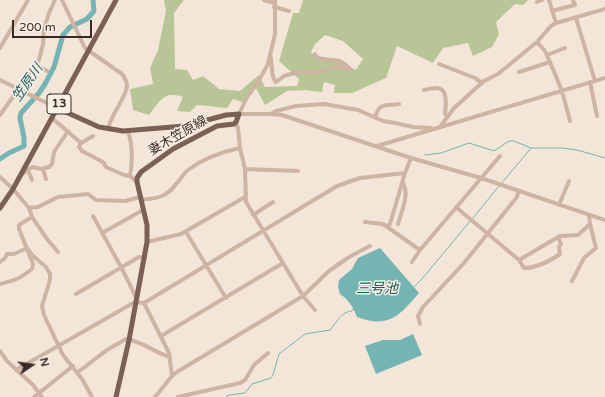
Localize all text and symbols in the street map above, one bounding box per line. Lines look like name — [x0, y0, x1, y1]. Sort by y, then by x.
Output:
scale bar — [14, 12, 94, 38]
text: 200 m — [19, 20, 56, 34]
water label: 笠原川 — [9, 61, 47, 105]
road number: 13 — [47, 94, 71, 114]
street label: 妻木笠原線 — [146, 113, 210, 159]
water label: 三号池 — [356, 281, 398, 297]
north arrow — [12, 345, 52, 385]
text: N — [37, 356, 52, 368]

